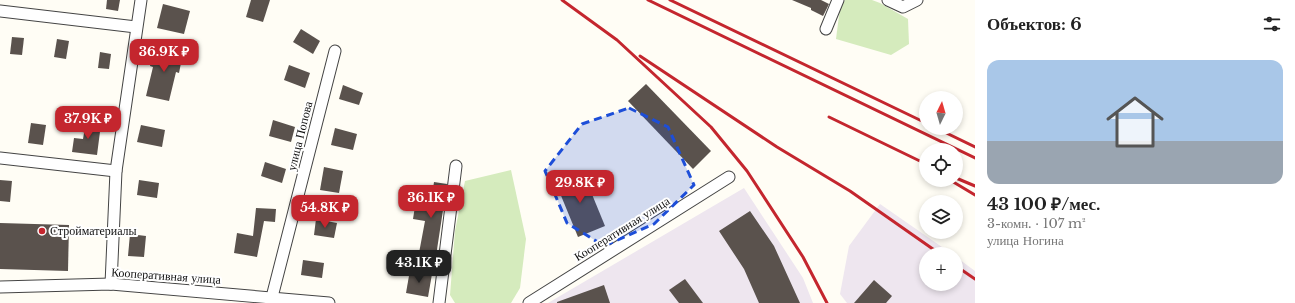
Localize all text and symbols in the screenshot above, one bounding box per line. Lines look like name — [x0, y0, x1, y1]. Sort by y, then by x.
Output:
icon: filters — [1261, 13, 1283, 35]
text: Объектов: 6 — [987, 14, 1082, 35]
pin: 36.9K ₽ — [127, 39, 201, 73]
text: 36.9K ₽ — [139, 43, 189, 60]
icon: home — [1099, 86, 1171, 158]
north arrow — [919, 91, 963, 135]
map controls — [919, 91, 963, 291]
street label: улица Попова — [284, 99, 316, 172]
pin: 37.9K ₽ — [51, 106, 125, 140]
text: 37.9K ₽ — [64, 110, 112, 127]
button: locate — [919, 143, 963, 187]
pin: 29.8K ₽ — [543, 170, 617, 204]
text: 29.8K ₽ — [555, 174, 605, 191]
pin: 36.1K ₽ — [394, 185, 468, 219]
text: 36.1K ₽ — [407, 189, 455, 206]
street label: Кооперативная улица — [571, 193, 673, 264]
text: 43 100 ₽/мес. — [987, 194, 1101, 215]
pin: 54.8K ₽ — [288, 195, 362, 229]
button: layers — [919, 195, 963, 239]
text: 54.8K ₽ — [300, 199, 350, 216]
text: 3-комн. · 107 m² — [987, 215, 1086, 232]
place label: Стройматериалы — [50, 223, 137, 238]
marker: Стройматериалы — [37, 226, 47, 236]
text: улица Ногина — [987, 232, 1064, 249]
button: + — [919, 247, 963, 291]
pin: 43.1K ₽ — [382, 250, 456, 284]
text: 43.1K ₽ — [395, 254, 443, 271]
street label: Кооперативная улица — [111, 264, 222, 287]

